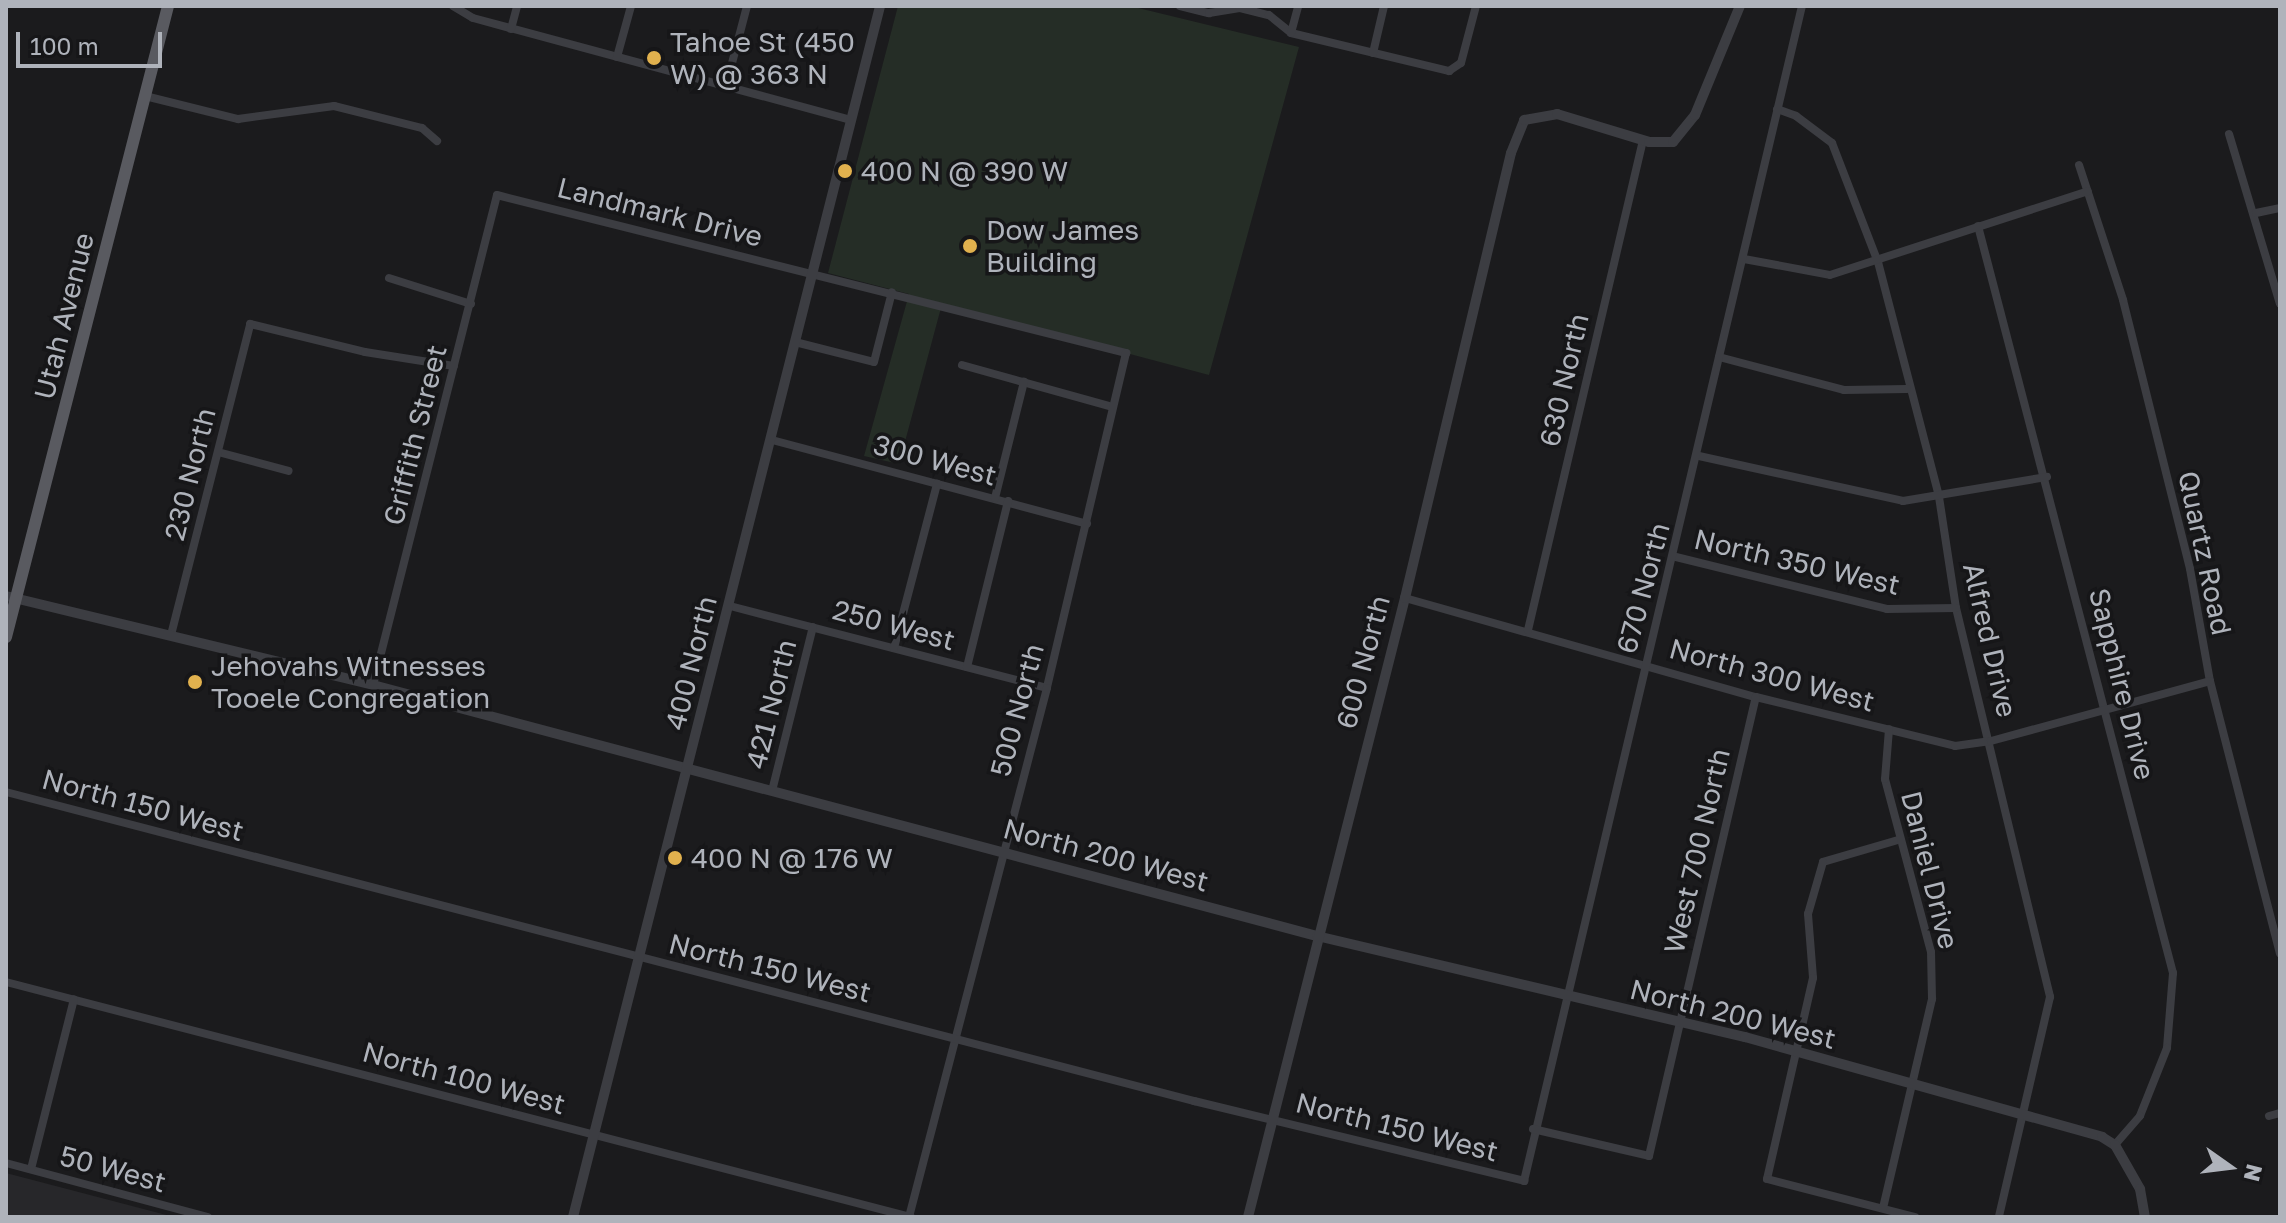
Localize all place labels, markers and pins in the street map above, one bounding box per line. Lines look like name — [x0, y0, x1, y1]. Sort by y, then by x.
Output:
place label: Tahoe St (450 W) @ 363 N — [670, 25, 855, 91]
marker: Tahoe St (450 W) @ 363 N — [645, 49, 663, 67]
place label: 400 N @ 390 W — [861, 154, 1068, 188]
marker: 400 N @ 390 W — [836, 162, 854, 180]
place label: Dow James Building — [986, 213, 1139, 279]
marker: Dow James Building — [961, 237, 979, 255]
place label: Jehovahs Witnesses Tooele Congregation — [211, 649, 490, 715]
marker: Jehovahs Witnesses Tooele Congregation — [186, 673, 204, 691]
place label: 400 N @ 176 W — [691, 841, 893, 875]
marker: 400 N @ 176 W — [666, 849, 684, 867]

